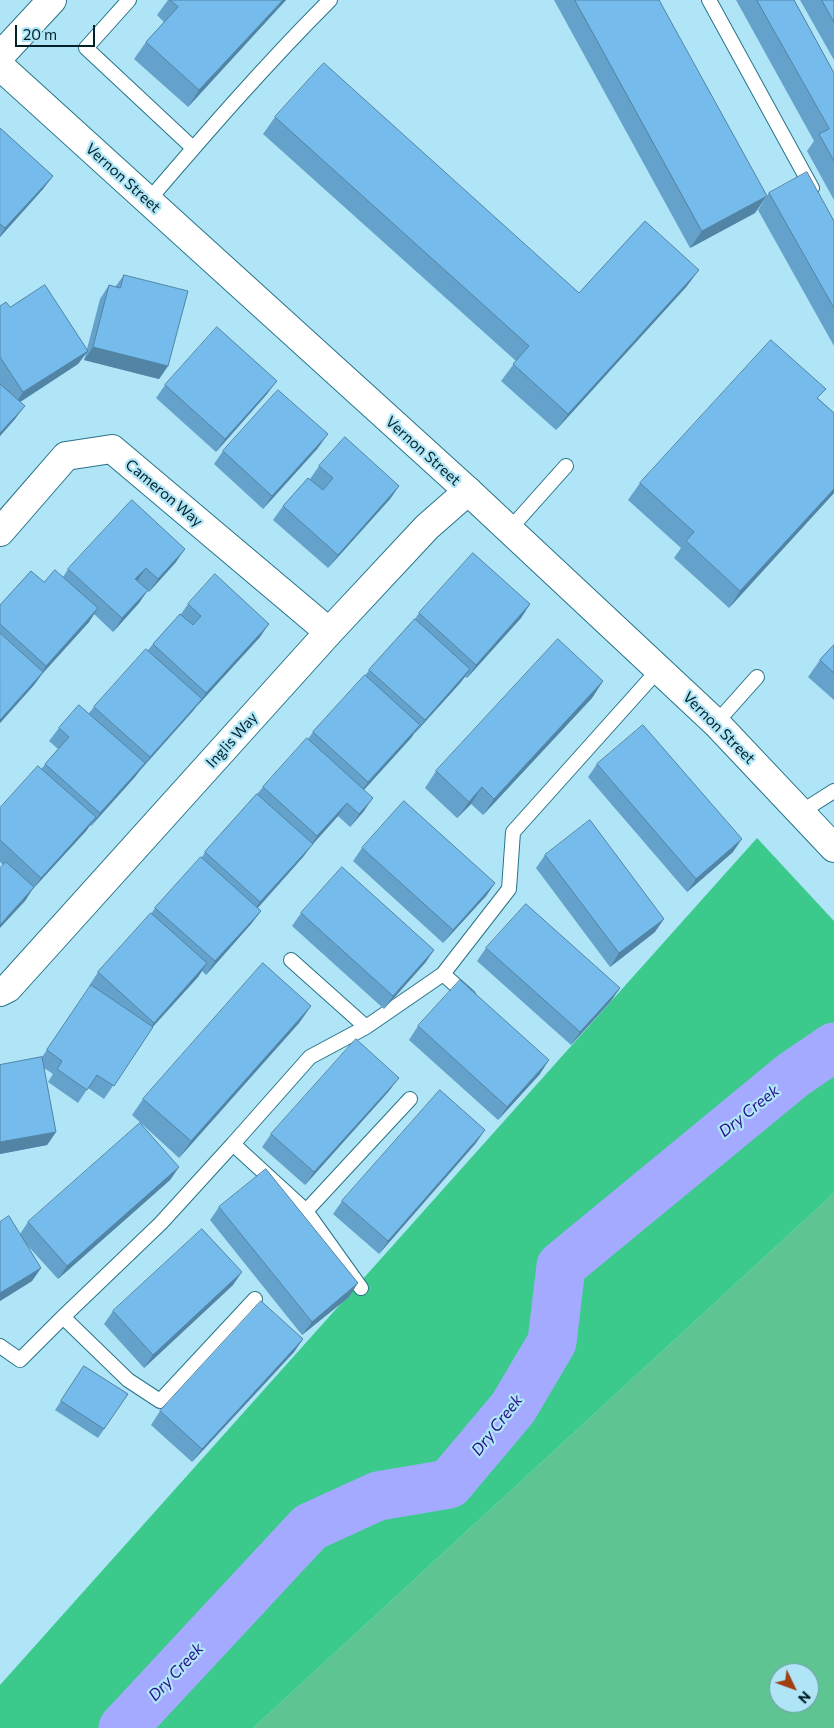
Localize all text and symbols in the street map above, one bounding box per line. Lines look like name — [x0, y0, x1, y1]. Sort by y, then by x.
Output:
scale bar — [18, 15, 98, 47]
text: 20 m — [23, 25, 57, 43]
street label: Vernon Street — [82, 140, 164, 216]
street label: Vernon Street — [382, 413, 464, 489]
street label: Cameron Way — [122, 455, 206, 531]
street label: Vernon Street — [679, 688, 759, 768]
street label: Inglis Way — [202, 709, 262, 771]
water label: Dry Creek — [715, 1081, 783, 1141]
water label: Dry Creek — [467, 1391, 527, 1459]
water label: Dry Creek — [144, 1639, 208, 1705]
north arrow — [769, 1663, 819, 1713]
text: N — [795, 1688, 815, 1707]

